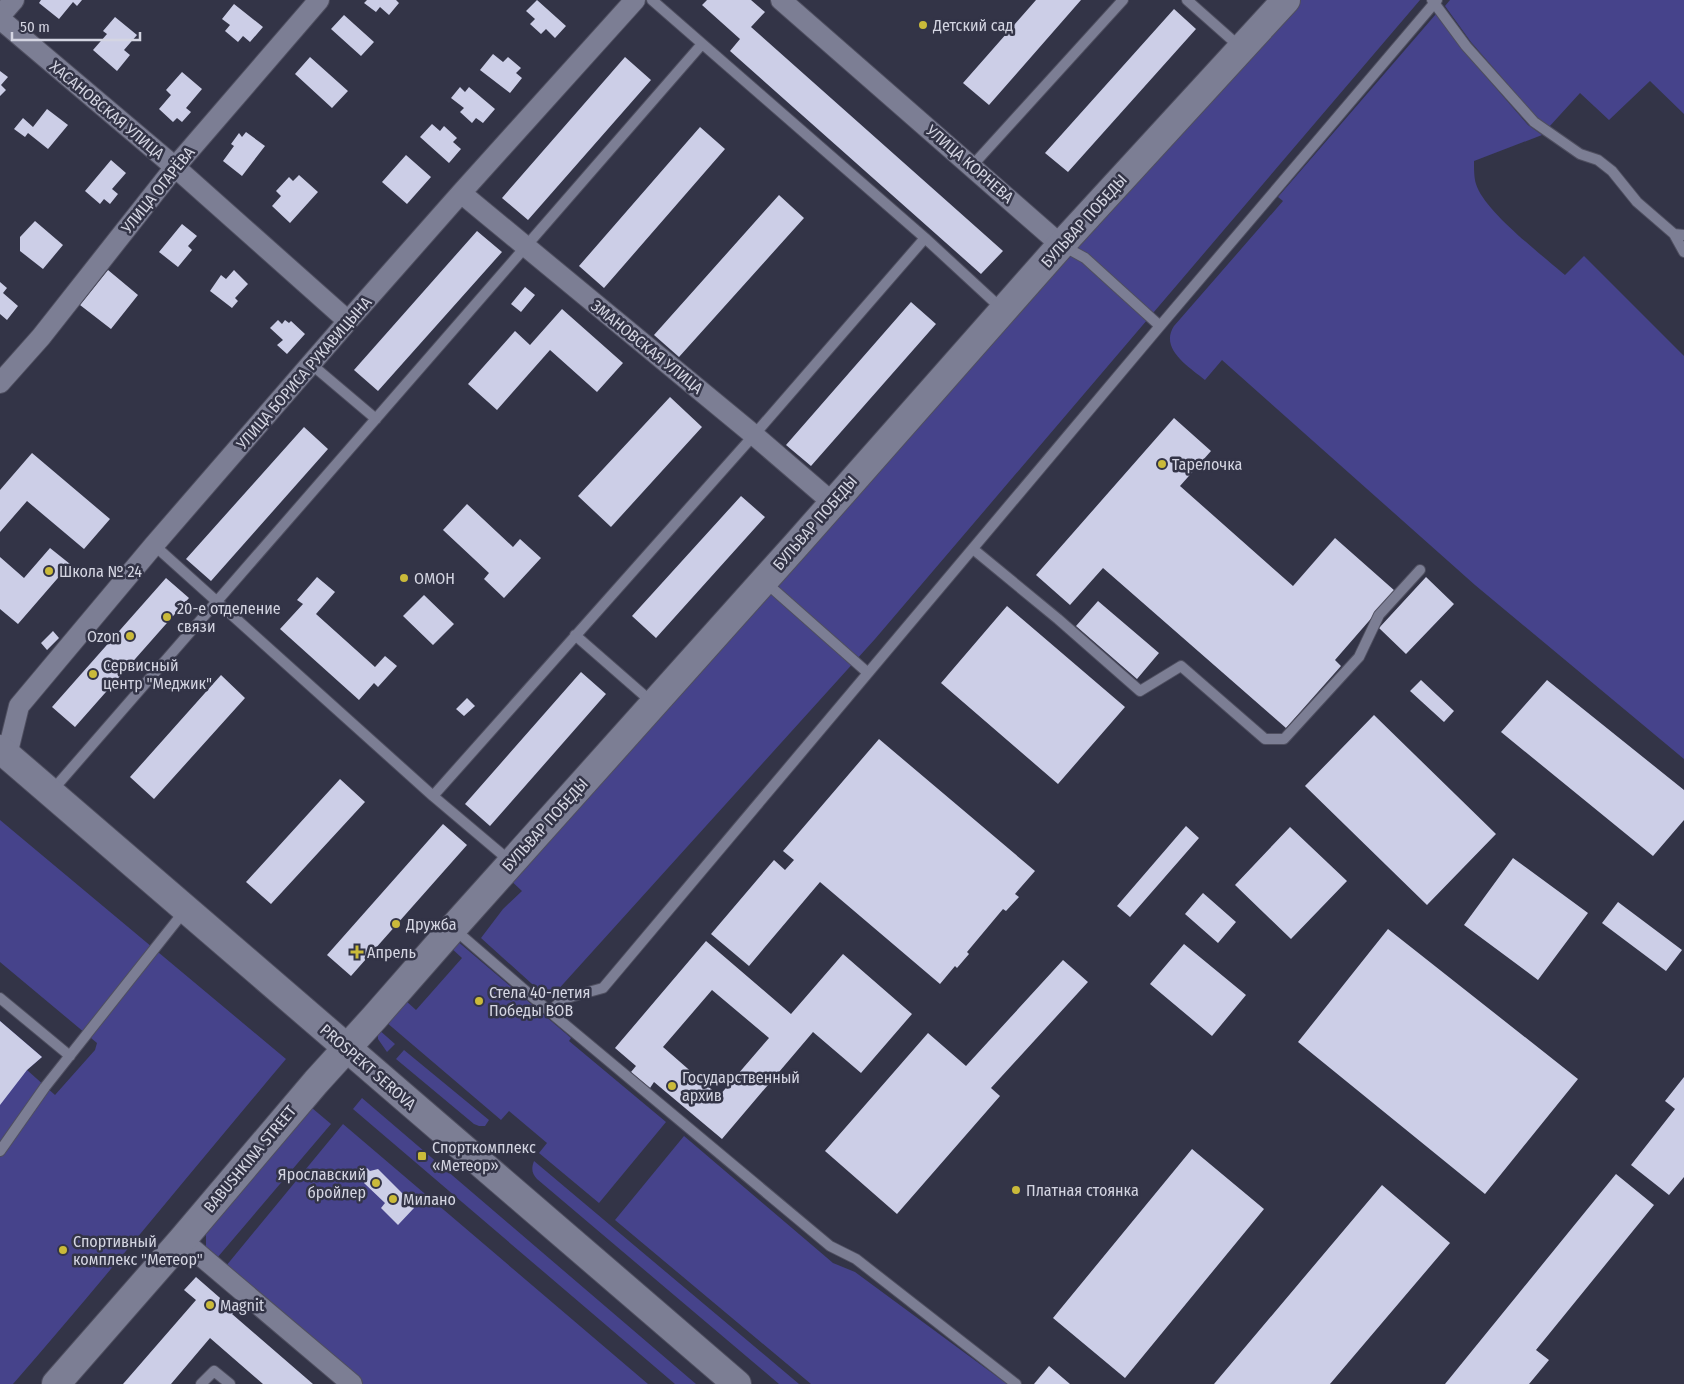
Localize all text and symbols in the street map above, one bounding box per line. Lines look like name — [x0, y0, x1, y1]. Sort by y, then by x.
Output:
scale bar — [12, 10, 140, 42]
place label: Детский сад — [932, 16, 1013, 35]
text: 50 m — [20, 18, 50, 36]
marker: Детский сад — [917, 19, 929, 31]
street label: ХАСАНОВСКАЯ УЛИЦА — [46, 57, 168, 164]
street label: УЛИЦА КОРНЕВА — [922, 120, 1018, 207]
street label: УЛИЦА ОГАРЁВА — [117, 143, 199, 238]
street label: БУЛЬВАР ПОБЕДЫ — [1037, 170, 1131, 272]
street label: УЛИЦА БОРИСА РУКАВИЦЫНА — [232, 292, 376, 454]
street label: ЗМАНОВСКАЯ УЛИЦА — [587, 296, 707, 398]
place label: Тарелочка — [1172, 455, 1243, 474]
marker: Тарелочка — [1156, 458, 1168, 470]
street label: БУЛЬВАР ПОБЕДЫ — [769, 472, 861, 574]
place label: Школа № 24 — [59, 562, 142, 581]
marker: Школа № 24 — [43, 565, 55, 577]
place label: ОМОН — [414, 569, 455, 588]
marker: ОМОН — [398, 572, 410, 584]
place label: 20-е отделение связи — [177, 599, 281, 636]
marker: 20-е отделение связи — [161, 611, 173, 623]
place label: Ozon — [87, 627, 120, 646]
marker: Ozon — [124, 630, 136, 642]
place label: Сервисный центр "Меджик" — [103, 656, 212, 693]
marker: Сервисный центр "Меджик" — [87, 668, 99, 680]
street label: БУЛЬВАР ПОБЕДЫ — [498, 774, 592, 876]
place label: Дружба — [405, 915, 457, 934]
marker: Дружба — [390, 918, 402, 930]
place label: Апрель — [367, 943, 416, 962]
marker: Апрель — [351, 946, 363, 958]
place label: Стела 40-летия Победы ВОВ — [489, 983, 590, 1020]
marker: Стела 40-летия Победы ВОВ — [473, 995, 485, 1007]
street label: PROSPEKT SEROVA — [316, 1020, 420, 1114]
place label: Государственный архив — [682, 1068, 800, 1105]
marker: Государственный архив — [666, 1080, 678, 1092]
street label: BABUSHKINA STREET — [200, 1101, 301, 1216]
place label: Спорткомплекс «Метеор» — [432, 1138, 536, 1175]
marker: Спорткомплекс «Метеор» — [416, 1150, 428, 1162]
place label: Ярославский бройлер — [278, 1165, 366, 1202]
marker: Ярославский бройлер — [370, 1177, 382, 1189]
place label: Платная стоянка — [1026, 1181, 1139, 1200]
marker: Платная стоянка — [1010, 1184, 1022, 1196]
place label: Милано — [403, 1190, 456, 1209]
marker: Милано — [387, 1193, 399, 1205]
place label: Спортивный комплекс "Метеор" — [73, 1232, 203, 1269]
marker: Спортивный комплекс "Метеор" — [57, 1244, 69, 1256]
place label: Magnit — [220, 1296, 265, 1315]
marker: Magnit — [204, 1299, 216, 1311]

